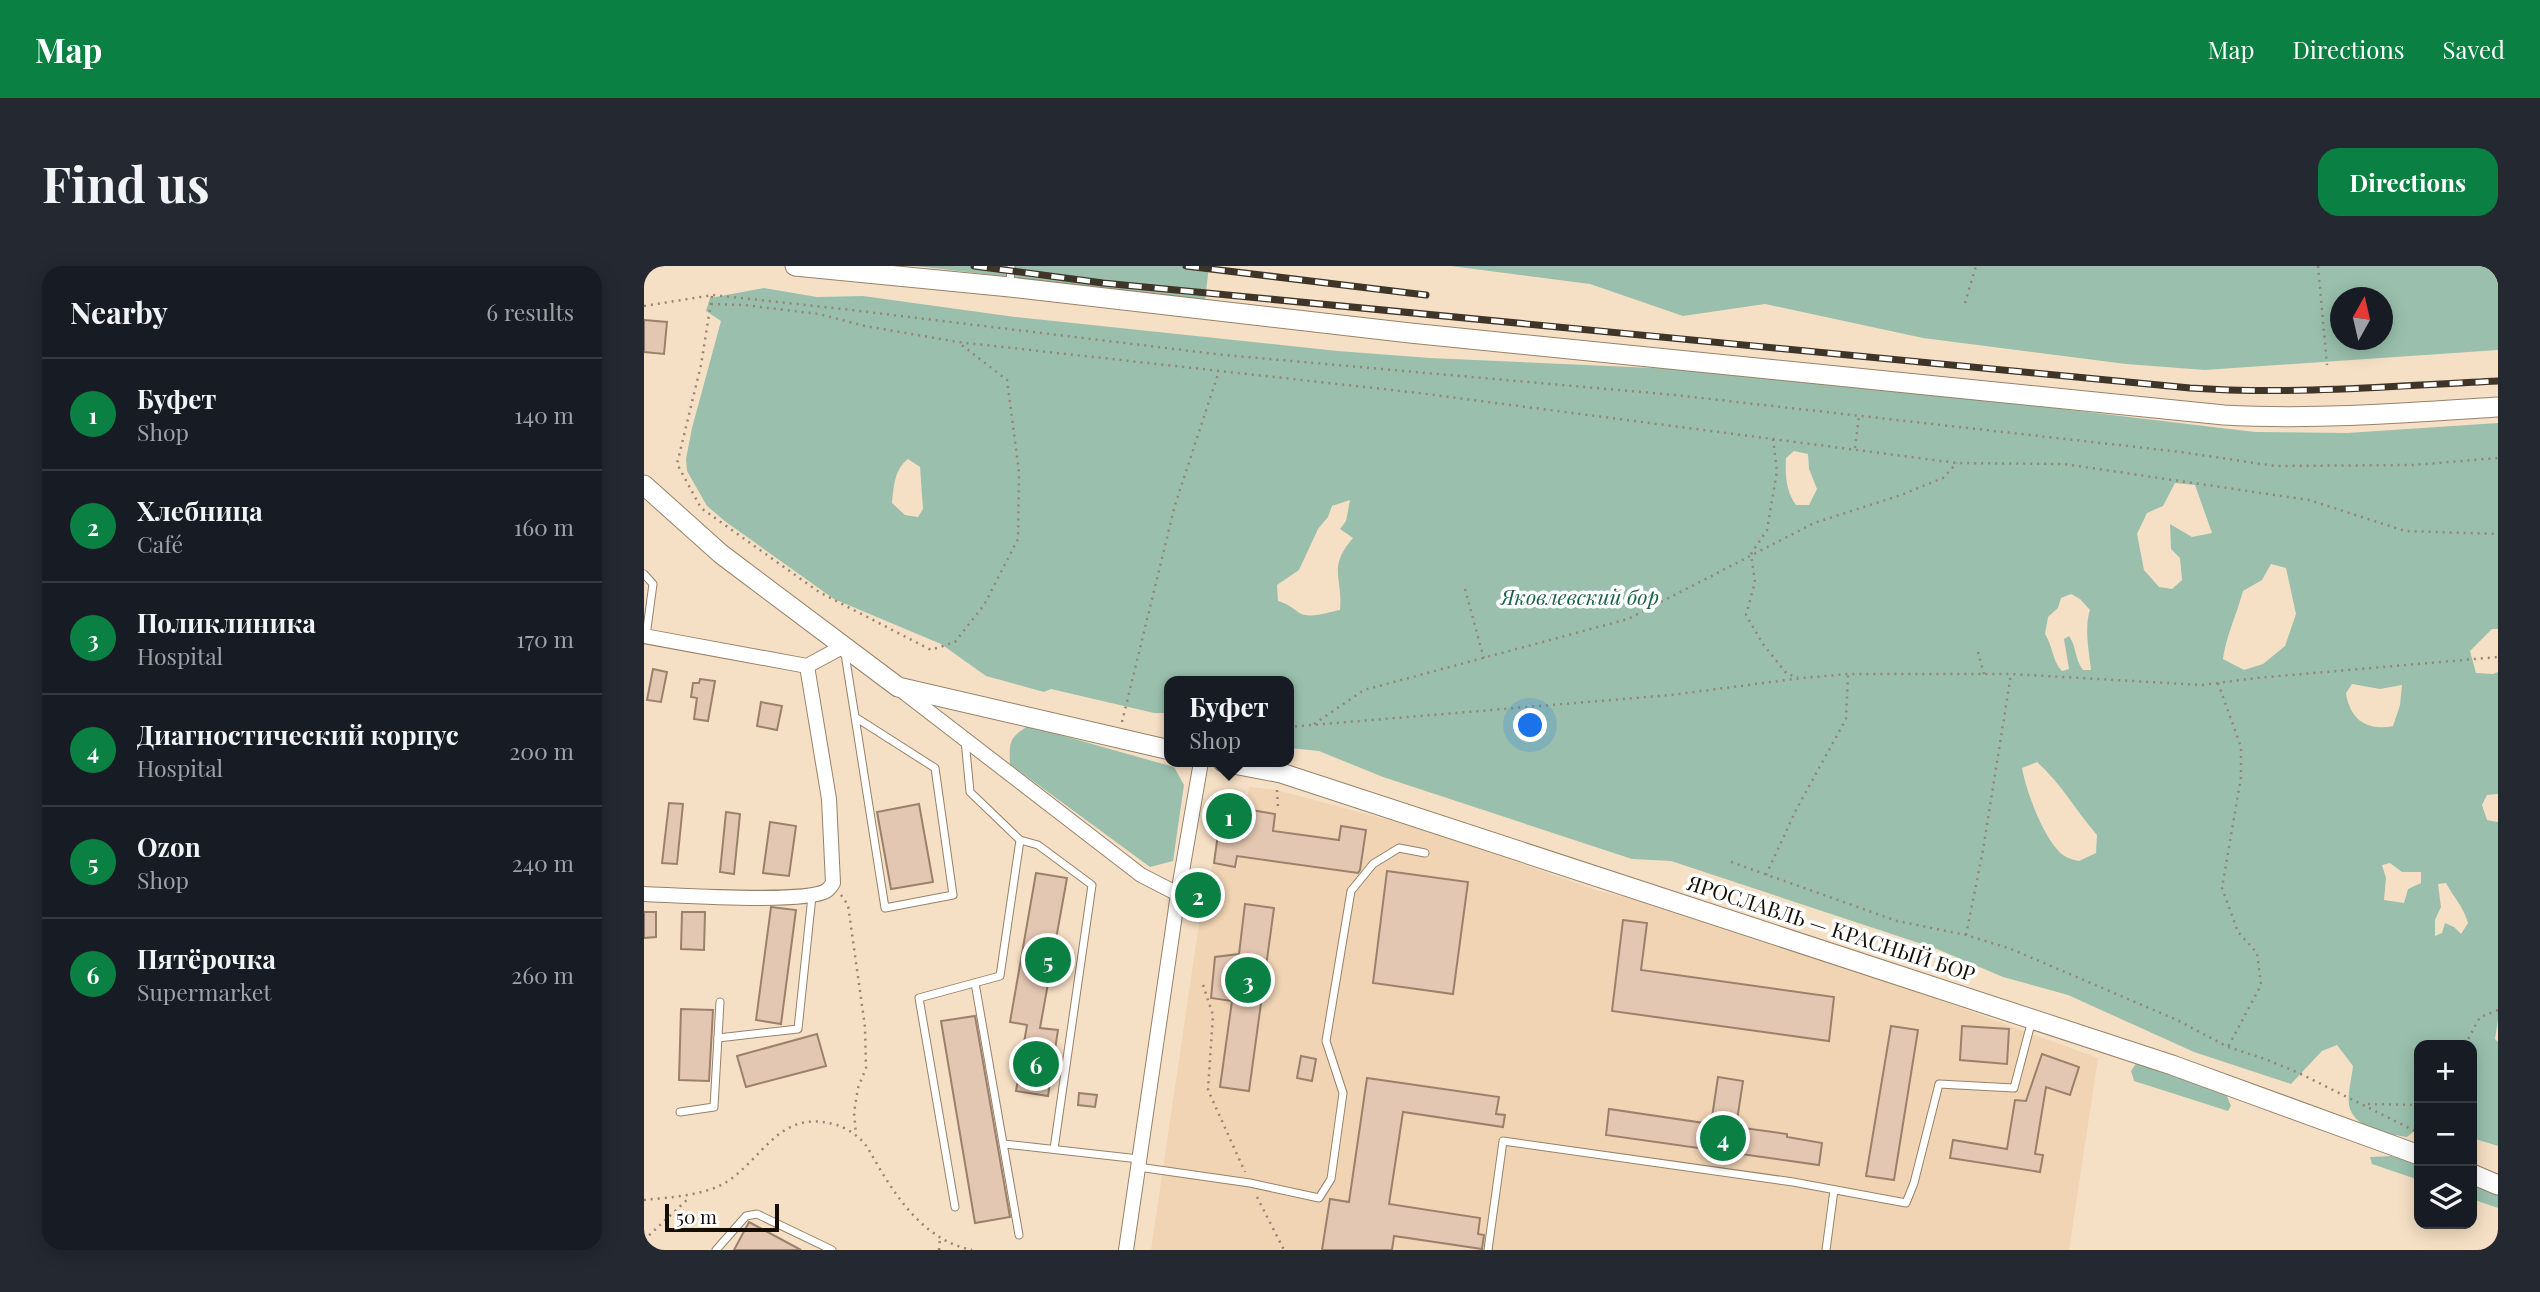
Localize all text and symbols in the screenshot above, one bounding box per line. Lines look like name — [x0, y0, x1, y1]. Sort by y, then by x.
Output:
text: Map — [35, 27, 102, 71]
text: Map — [2208, 33, 2254, 65]
text: Directions — [2292, 33, 2405, 65]
text: Saved — [2443, 33, 2505, 65]
button: Directions — [2318, 148, 2498, 216]
text: Find us — [42, 150, 210, 215]
north arrow — [2330, 287, 2393, 350]
text: Nearby — [70, 292, 168, 332]
text: 6 results — [486, 296, 574, 327]
text: Буфет — [137, 381, 216, 416]
text: 1 — [89, 399, 97, 430]
text: 140 m — [514, 399, 574, 430]
text: Shop — [137, 416, 189, 447]
text: Хлебница — [137, 493, 263, 528]
text: 2 — [87, 511, 99, 542]
text: 160 m — [514, 511, 574, 542]
text: Café — [137, 528, 183, 559]
park label: Яковлевский бор — [1499, 582, 1659, 610]
text: Поликлиника — [137, 605, 316, 640]
text: 3 — [87, 623, 99, 654]
text: 170 m — [516, 623, 574, 654]
text: Hospital — [137, 640, 223, 671]
popup — [1164, 676, 1294, 767]
text: Буфет — [1189, 689, 1269, 724]
your location — [1513, 708, 1547, 742]
text: Диагностический корпус — [137, 717, 459, 752]
text: Shop — [1189, 724, 1241, 755]
text: 4 — [87, 735, 99, 766]
text: 200 m — [509, 735, 574, 766]
text: Hospital — [137, 752, 223, 783]
pin: 1 — [1206, 790, 1252, 842]
text: Ozon — [137, 829, 201, 864]
text: 5 — [88, 847, 98, 878]
text: 240 m — [512, 847, 574, 878]
text: Shop — [137, 864, 189, 895]
street label: ЯРОСЛАВЛЬ — КРАСНЫЙ БОР — [1683, 867, 1979, 987]
pin: 2 — [1175, 869, 1221, 921]
pin: 5 — [1025, 934, 1071, 986]
text: Пятёрочка — [137, 941, 276, 976]
pin: 3 — [1225, 954, 1271, 1006]
text: 6 — [87, 959, 99, 990]
text: 260 m — [511, 959, 574, 990]
text: Supermarket — [137, 976, 271, 1007]
pin: 6 — [1013, 1038, 1059, 1090]
map controls — [2414, 1040, 2477, 1229]
button: + — [2414, 1040, 2477, 1103]
button: − — [2414, 1103, 2477, 1166]
pin: 4 — [1700, 1112, 1746, 1164]
button: layers — [2414, 1166, 2477, 1229]
scale bar — [665, 1201, 779, 1233]
text: 50 m — [676, 1203, 717, 1229]

